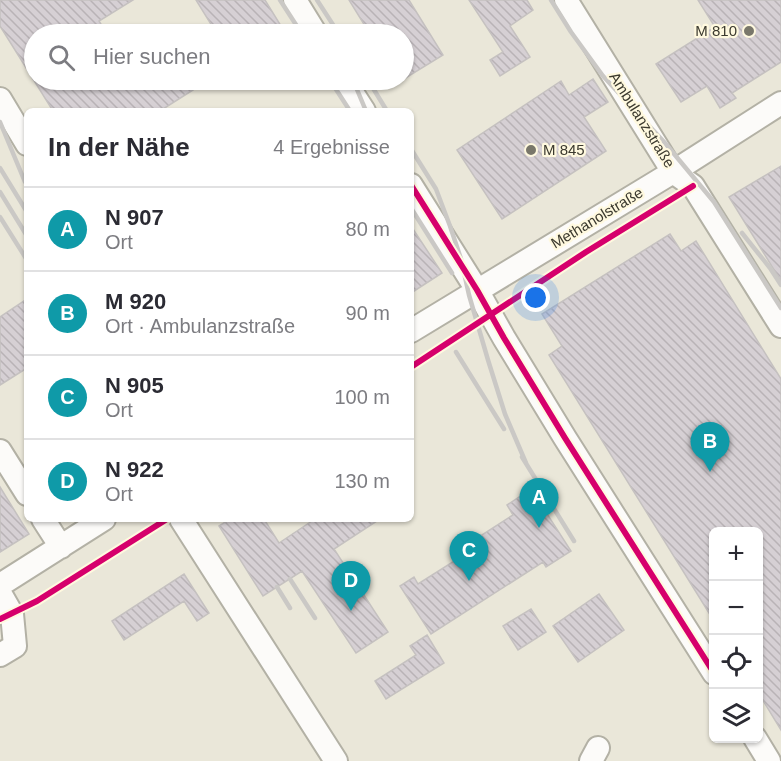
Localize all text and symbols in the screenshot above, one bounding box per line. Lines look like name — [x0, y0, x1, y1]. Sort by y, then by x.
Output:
place label: M 810 — [695, 22, 737, 39]
search box — [24, 24, 414, 90]
marker: M 810 — [742, 24, 756, 38]
icon: search — [45, 41, 78, 74]
text: Hier suchen — [93, 44, 210, 69]
street label: Ambulanzstraße — [606, 69, 679, 171]
text: In der Nähe — [48, 132, 190, 162]
text: 4 Ergebnisse — [273, 136, 390, 158]
place label: M 845 — [543, 141, 585, 158]
marker: M 845 — [524, 143, 538, 157]
street label: Methanolstraße — [548, 183, 646, 252]
text: N 907 — [105, 205, 164, 230]
text: A — [60, 218, 75, 240]
text: 80 m — [346, 218, 390, 240]
text: Ort — [105, 231, 133, 253]
your location — [521, 283, 550, 312]
text: M 920 — [105, 289, 166, 314]
text: B — [60, 302, 75, 324]
text: 90 m — [346, 302, 390, 324]
text: Ort · Ambulanzstraße — [105, 315, 295, 337]
text: N 905 — [105, 373, 164, 398]
text: C — [60, 386, 75, 408]
text: 100 m — [334, 386, 390, 408]
text: Ort — [105, 399, 133, 421]
pin: B — [690, 422, 730, 472]
text: N 922 — [105, 457, 164, 482]
text: D — [60, 470, 75, 492]
text: 130 m — [334, 470, 390, 492]
pin: A — [520, 478, 558, 528]
text: Ort — [105, 483, 133, 505]
map controls — [709, 527, 763, 743]
button: + — [709, 527, 763, 581]
pin: C — [450, 532, 488, 581]
pin: D — [332, 562, 370, 611]
button: − — [709, 581, 763, 635]
button: locate — [709, 635, 763, 689]
button: layers — [709, 689, 763, 743]

